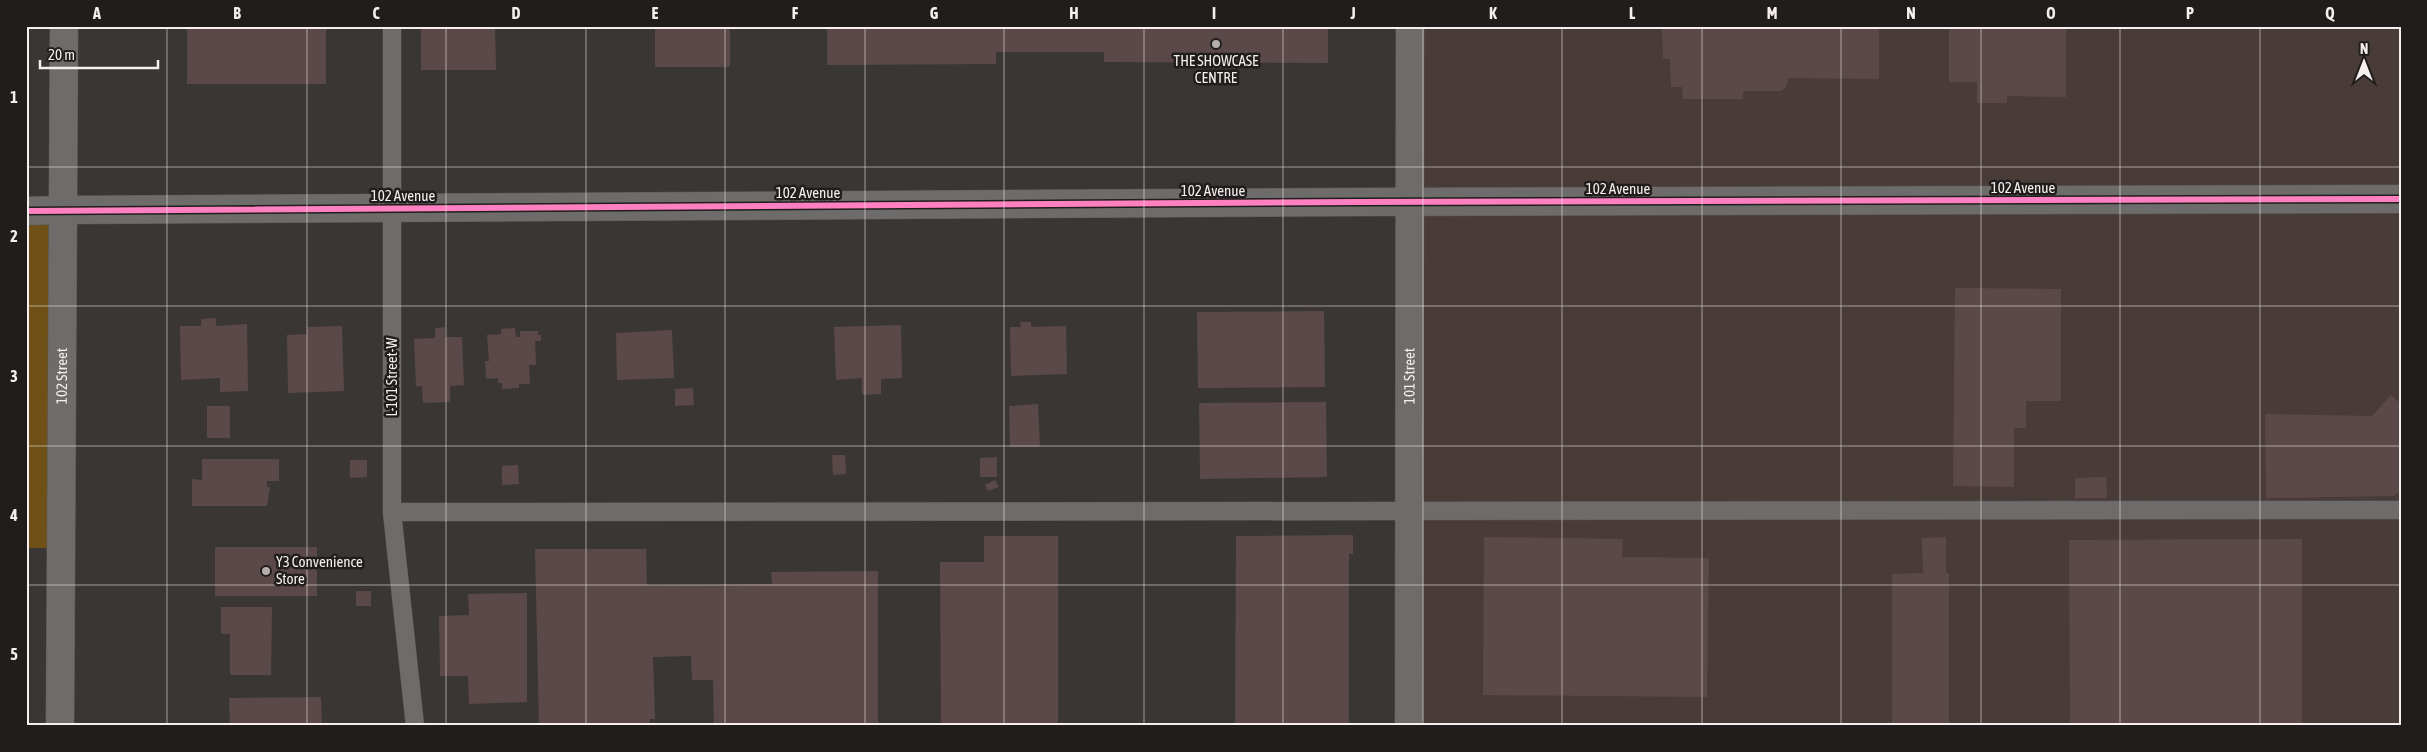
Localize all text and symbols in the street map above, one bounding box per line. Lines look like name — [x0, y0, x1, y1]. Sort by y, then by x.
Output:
text: A — [92, 4, 101, 22]
text: B — [233, 4, 241, 22]
text: C — [372, 4, 380, 22]
text: D — [512, 4, 521, 22]
text: E — [652, 4, 659, 22]
text: F — [792, 4, 799, 22]
text: G — [930, 4, 939, 22]
text: H — [1069, 4, 1079, 22]
text: I — [1212, 4, 1216, 22]
text: J — [1349, 4, 1356, 22]
text: K — [1489, 4, 1497, 22]
text: L — [1629, 4, 1636, 22]
text: M — [1767, 4, 1777, 22]
text: N — [1906, 4, 1916, 22]
text: O — [2046, 4, 2056, 22]
text: P — [2186, 4, 2194, 22]
text: Q — [2325, 4, 2335, 22]
scale bar — [40, 38, 158, 70]
marker: THE SHOWCASE CENTRE — [1210, 38, 1222, 50]
north arrow — [2340, 38, 2390, 88]
text: N — [2360, 41, 2368, 57]
text: 20 m — [48, 46, 75, 63]
place label: THE SHOWCASE CENTRE — [1174, 52, 1259, 86]
text: 1 — [10, 88, 18, 106]
street label: 102 Avenue — [1991, 179, 2056, 196]
street label: 102 Avenue — [1586, 180, 1651, 197]
street label: 102 Avenue — [1181, 182, 1246, 199]
street label: 102 Avenue — [776, 184, 841, 201]
street label: 102 Avenue — [371, 187, 436, 204]
text: 2 — [10, 227, 18, 245]
street label: L-101 Street-W — [383, 337, 400, 416]
street label: 102 Street — [53, 348, 70, 404]
street label: 101 Street — [1400, 348, 1418, 404]
text: 3 — [10, 367, 18, 385]
text: 4 — [9, 506, 18, 524]
place label: Y3 Convenience Store — [276, 553, 363, 587]
marker: Y3 Convenience Store — [260, 565, 272, 577]
text: 5 — [10, 645, 18, 663]

